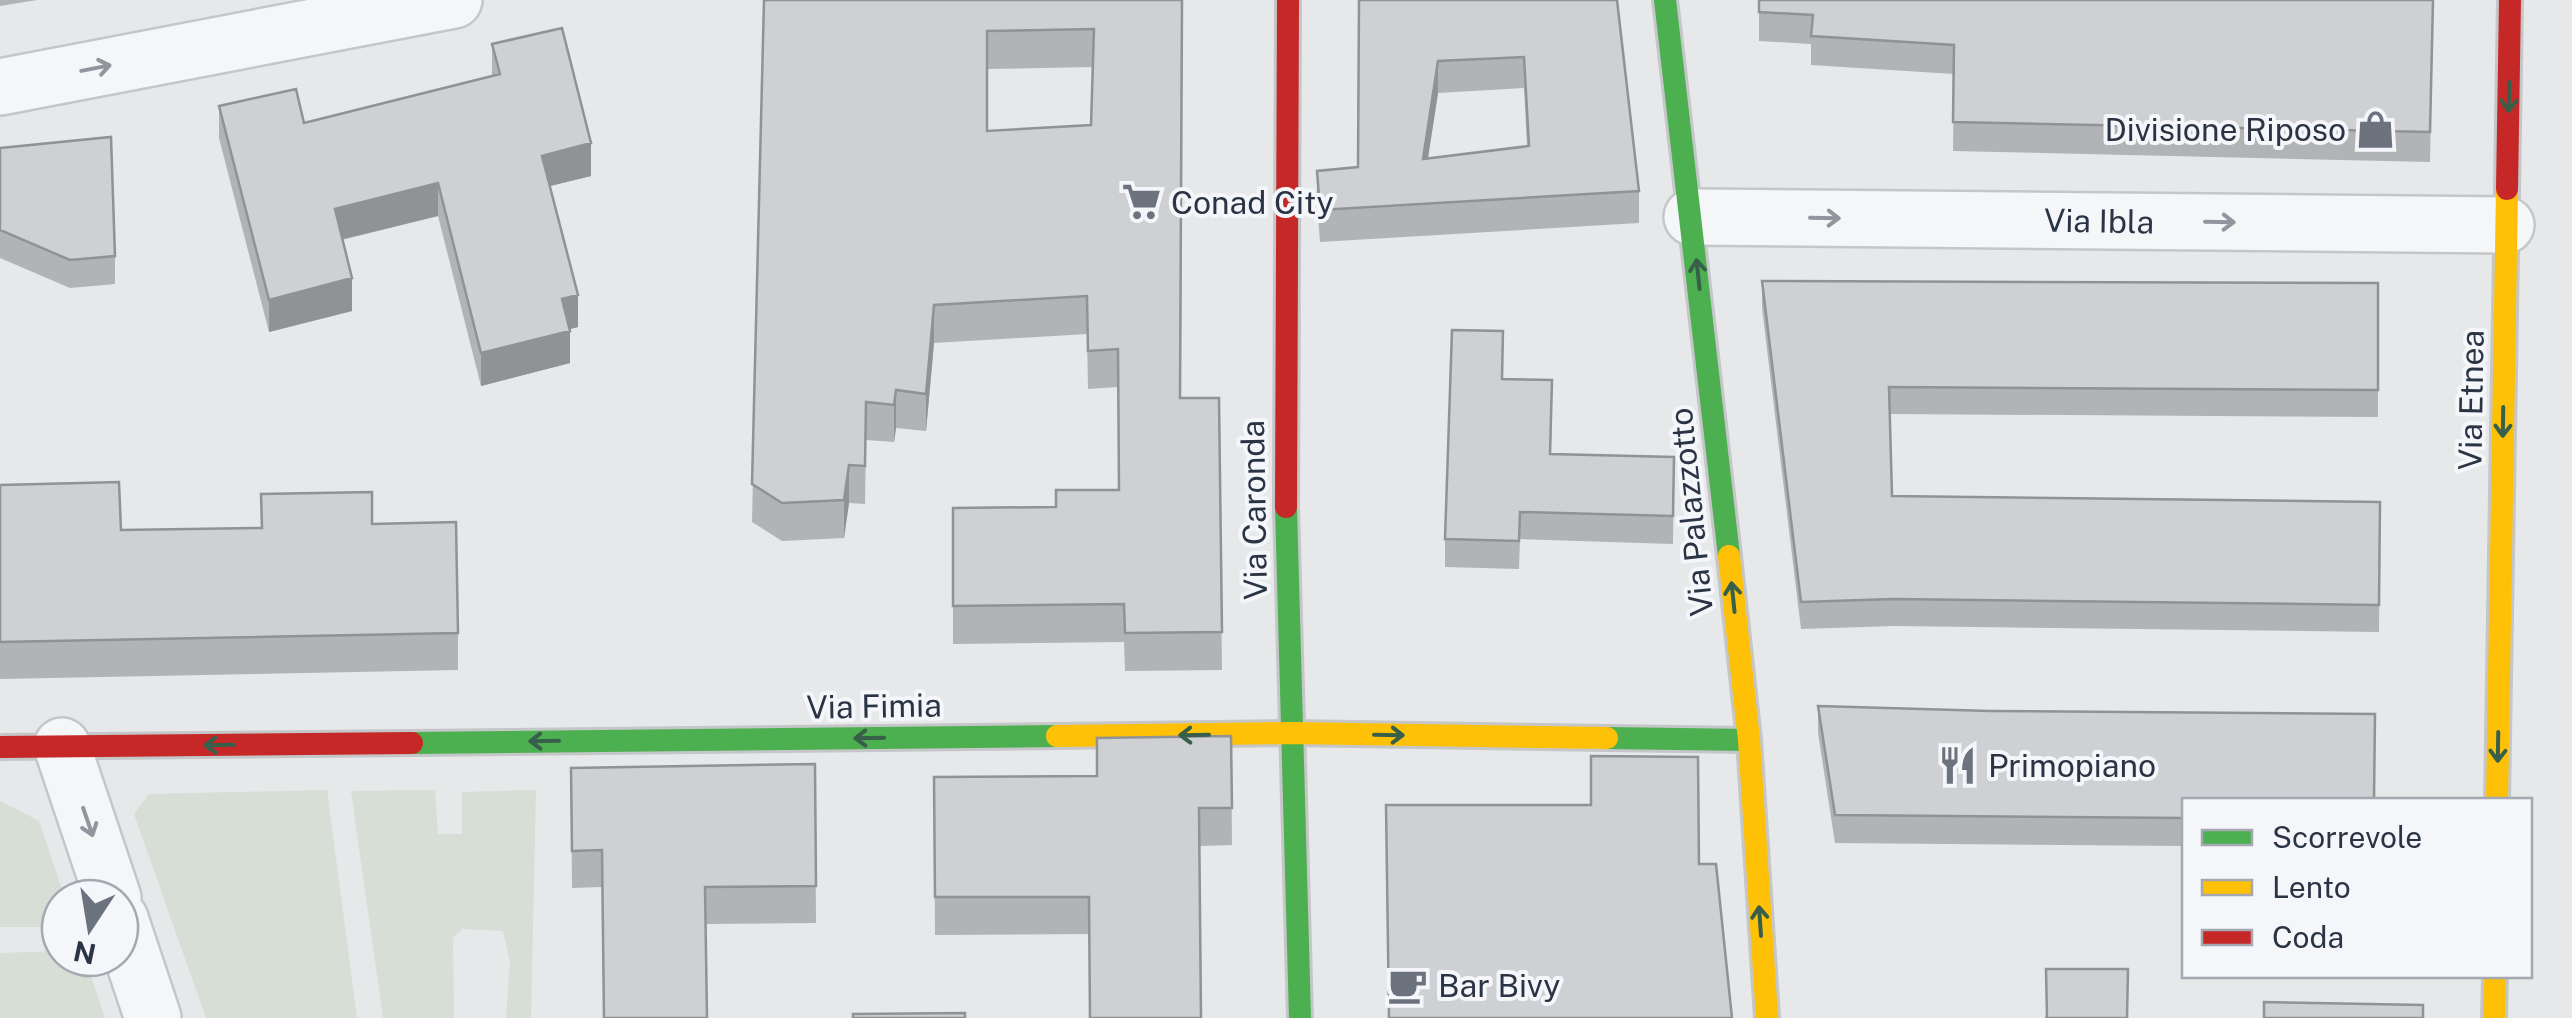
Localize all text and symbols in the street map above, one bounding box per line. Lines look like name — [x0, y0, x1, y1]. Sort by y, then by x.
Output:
one-way arrow — [79, 58, 111, 77]
one-way arrow — [2499, 81, 2518, 113]
shop icon: Divisione Riposo — [2355, 108, 2397, 150]
place label: Divisione Riposo — [2105, 111, 2346, 148]
supermarket icon: Conad City — [1120, 181, 1162, 223]
place label: Conad City — [1171, 184, 1334, 221]
street label: Via Ibla — [2044, 202, 2154, 240]
one-way arrow — [1808, 208, 1840, 228]
one-way arrow — [2203, 213, 2235, 232]
one-way arrow — [1689, 258, 1708, 290]
street label: Via Etnea — [2451, 329, 2491, 471]
street label: Via Palazzotto — [1662, 406, 1720, 618]
one-way arrow — [2493, 406, 2512, 438]
street label: Via Caronda — [1234, 420, 1274, 600]
one-way arrow — [1723, 581, 1742, 614]
street label: Via Fimia — [806, 686, 942, 726]
one-way arrow — [1178, 726, 1210, 744]
one-way arrow — [1372, 726, 1404, 744]
one-way arrow — [854, 728, 886, 748]
one-way arrow — [2488, 730, 2508, 763]
one-way arrow — [529, 732, 562, 750]
one-way arrow — [204, 735, 236, 754]
restaurant icon: Primopiano — [1937, 744, 1979, 786]
place label: Primopiano — [1988, 747, 2156, 784]
legend — [2182, 798, 2532, 978]
one-way arrow — [80, 806, 98, 837]
text: Scorrevole — [2272, 819, 2422, 855]
text: Lento — [2272, 869, 2351, 905]
north arrow — [40, 878, 140, 978]
one-way arrow — [1750, 905, 1769, 937]
text: Coda — [2272, 919, 2344, 955]
text: N — [71, 935, 99, 971]
cafe icon: Bar Bivy — [1387, 964, 1429, 1006]
place label: Bar Bivy — [1438, 967, 1560, 1004]

